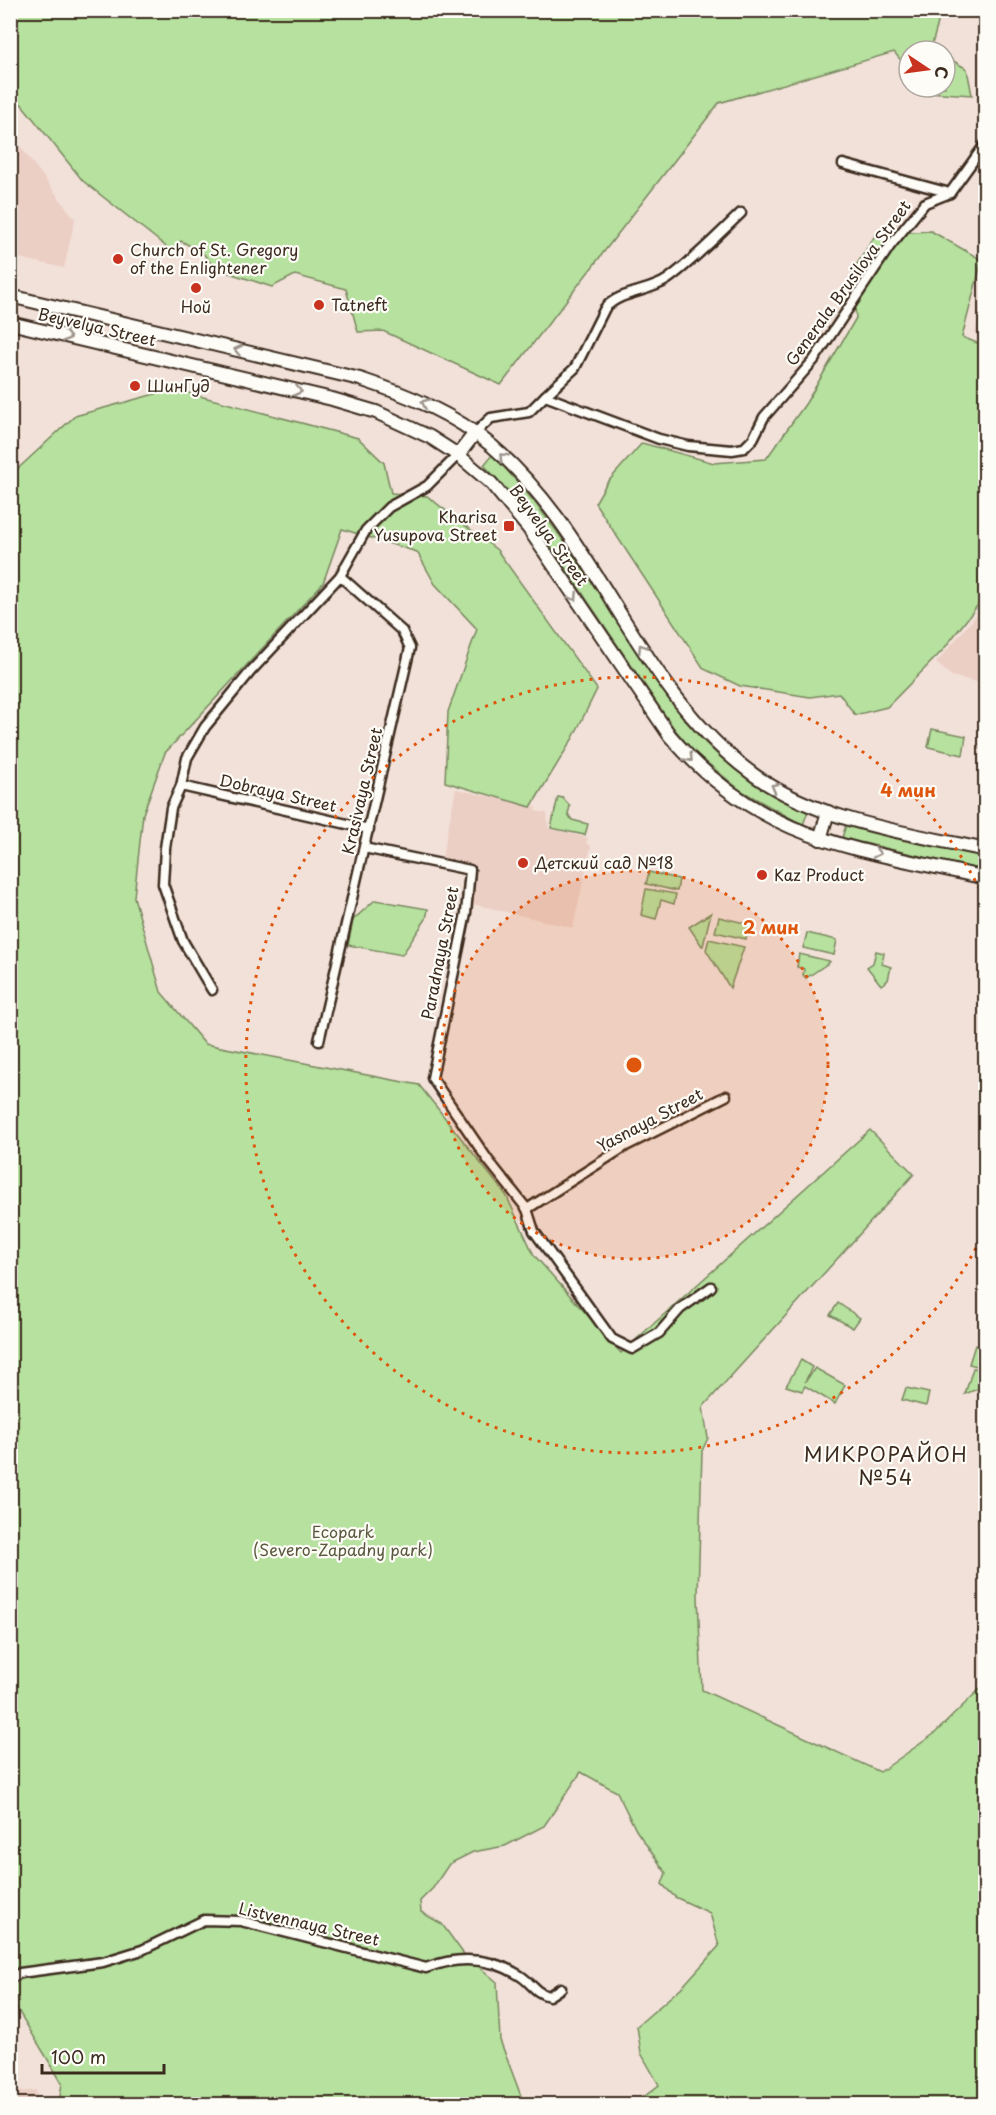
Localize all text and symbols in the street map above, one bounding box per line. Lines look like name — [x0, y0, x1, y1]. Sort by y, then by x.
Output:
north arrow — [897, 39, 957, 99]
text: С — [930, 64, 956, 81]
street label: Generala Brusilova Street — [779, 194, 916, 370]
place label: Church of St. Gregory of the Enlightener — [130, 237, 298, 279]
marker: Church of St. Gregory of the Enlightener — [111, 252, 125, 266]
marker: Ной — [189, 281, 203, 295]
place label: Tatneft — [331, 292, 388, 316]
place label: Ной — [181, 294, 211, 318]
marker: Tatneft — [312, 298, 326, 312]
street label: Beyvelya Street — [36, 301, 159, 351]
one-way arrow — [62, 329, 72, 342]
one-way arrow — [233, 344, 243, 357]
place label: ШинГуд — [147, 373, 210, 397]
marker: ШинГуд — [128, 379, 142, 393]
one-way arrow — [293, 384, 303, 397]
one-way arrow — [421, 399, 432, 411]
one-way arrow — [500, 453, 511, 464]
street label: Beyvelya Street — [505, 479, 595, 591]
place label: Kharisa Yusupova Street — [373, 504, 497, 546]
marker: Kharisa Yusupova Street — [502, 519, 516, 533]
one-way arrow — [567, 590, 578, 601]
one-way arrow — [637, 644, 649, 654]
street label: Krasivaya Street — [335, 724, 387, 857]
one-way arrow — [682, 752, 693, 762]
street label: Dobraya Street — [217, 767, 340, 817]
text: 4 мин — [880, 776, 936, 803]
one-way arrow — [771, 783, 781, 795]
one-way arrow — [872, 846, 882, 859]
place label: Детский сaд №18 — [534, 850, 674, 874]
marker: Детский сaд №18 — [516, 856, 530, 870]
place label: Kaz Product — [774, 862, 864, 886]
marker: Kaz Product — [755, 868, 769, 882]
street label: Paradnaya Street — [414, 884, 464, 1021]
text: 2 мин — [743, 913, 799, 940]
centre of rings — [624, 1055, 644, 1075]
street label: Yasnaya Street — [592, 1081, 707, 1157]
district label: МИКРОРАЙОН №54 — [804, 1439, 968, 1492]
park label: Ecopark (Severo-Zapadny park) — [253, 1519, 433, 1561]
street label: Listvennaya Street — [237, 1895, 382, 1951]
scale bar — [42, 2037, 164, 2075]
text: 100 m — [51, 2043, 106, 2070]

